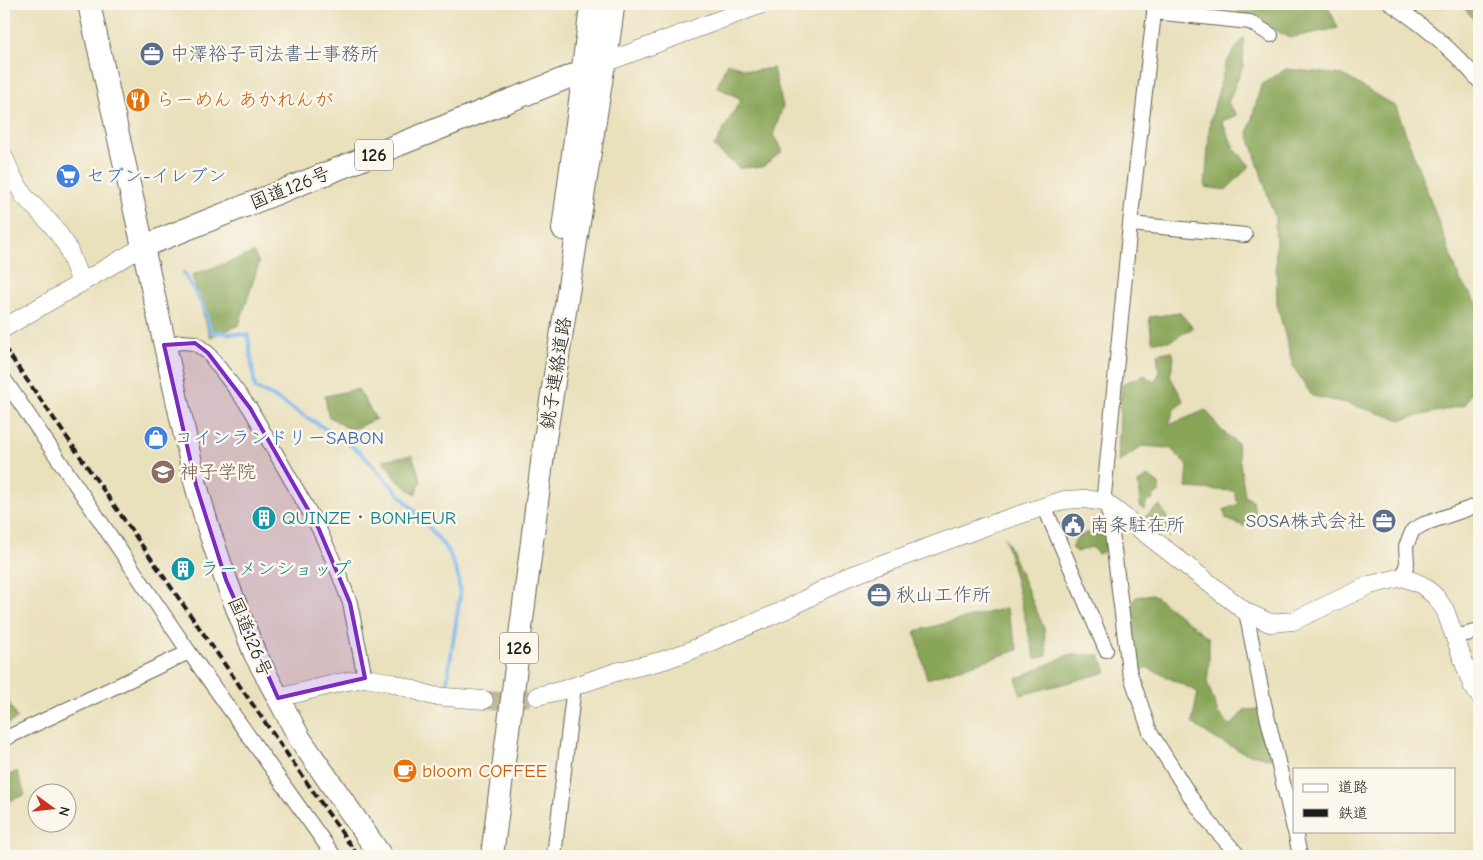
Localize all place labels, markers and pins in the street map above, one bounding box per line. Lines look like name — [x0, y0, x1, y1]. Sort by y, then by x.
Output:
office icon: 中澤裕子司法書士事務所 — [139, 41, 165, 67]
place label: 中澤裕子司法書士事務所 — [170, 43, 379, 65]
restaurant icon: らーめん あかれんが — [125, 87, 151, 113]
place label: らーめん あかれんが — [156, 89, 333, 111]
supermarket icon: セブン-イレブン — [55, 163, 81, 189]
place label: セブン-イレブン — [86, 165, 227, 187]
shop icon: コインランドリーSABON — [143, 425, 169, 451]
place label: コインランドリーSABON — [174, 427, 384, 449]
school or university icon: 神子学院 — [150, 459, 176, 485]
place label: 神子学院 — [180, 461, 256, 483]
building icon: QUINZE・BONHEUR — [251, 505, 277, 531]
place label: QUINZE・BONHEUR — [282, 507, 456, 529]
office icon: SOSA株式会社 — [1371, 508, 1397, 534]
place label: SOSA株式会社 — [1246, 510, 1366, 532]
public building icon: 南条駐在所 — [1060, 512, 1086, 538]
place label: 南条駐在所 — [1090, 514, 1185, 536]
building icon: ラーメンショップ — [170, 556, 196, 582]
place label: ラーメンショップ — [200, 558, 351, 580]
office icon: 秋山工作所 — [866, 582, 892, 608]
place label: 秋山工作所 — [896, 584, 991, 606]
cafe icon: bloom COFFEE — [392, 758, 418, 784]
place label: bloom COFFEE — [422, 760, 547, 782]

